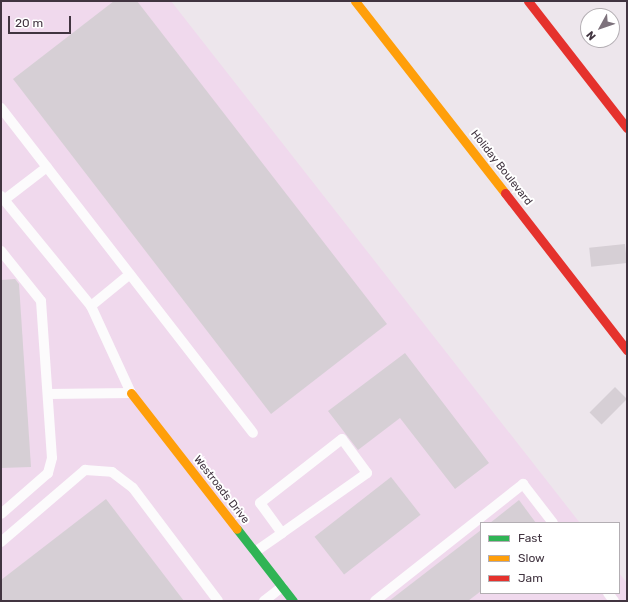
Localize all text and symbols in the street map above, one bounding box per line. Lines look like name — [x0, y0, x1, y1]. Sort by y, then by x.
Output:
scale bar — [10, 8, 73, 34]
north arrow — [580, 8, 620, 48]
text: 20 m — [15, 16, 43, 30]
text: N — [584, 28, 599, 43]
street label: Holiday Boulevard — [467, 128, 535, 208]
street label: Westroads Drive — [190, 453, 252, 527]
legend — [480, 522, 620, 594]
text: Fast — [518, 531, 542, 545]
text: Slow — [518, 551, 545, 565]
text: Jam — [518, 571, 543, 585]

